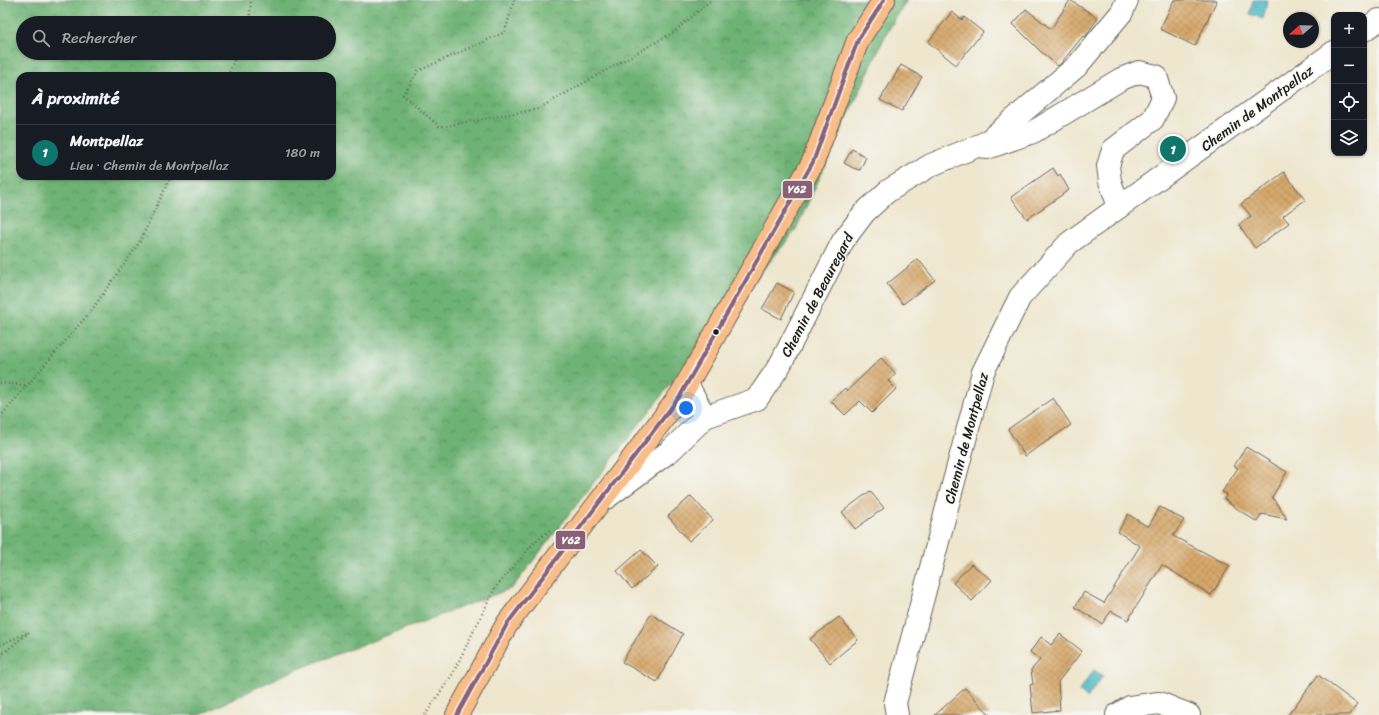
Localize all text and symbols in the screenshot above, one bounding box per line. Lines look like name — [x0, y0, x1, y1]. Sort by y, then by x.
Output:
north arrow — [1283, 12, 1319, 48]
map controls — [1331, 12, 1367, 156]
button: + — [1331, 12, 1367, 48]
search box — [16, 16, 336, 60]
text: Rechercher — [62, 25, 137, 51]
icon: search — [30, 27, 52, 49]
button: − — [1331, 48, 1367, 84]
street label: Chemin de Montpellaz — [1195, 58, 1319, 158]
text: À proximité — [32, 83, 119, 113]
button: locate — [1331, 84, 1367, 120]
button: layers — [1331, 120, 1367, 156]
text: Montpellaz — [70, 128, 143, 154]
pin: 1 — [1160, 134, 1186, 164]
text: 1 — [42, 141, 48, 164]
text: 180 m — [285, 141, 320, 164]
text: Lieu · Chemin de Montpellaz — [70, 154, 229, 177]
line badge: Y62 — [782, 180, 813, 199]
text: Y62 — [788, 180, 807, 199]
street label: Chemin de Beauregard — [774, 227, 862, 362]
unlabelled marker — [711, 327, 721, 337]
street label: Chemin de Montpellaz — [937, 369, 996, 507]
your location — [676, 398, 696, 418]
line badge: Y62 — [555, 530, 586, 550]
text: Y62 — [562, 531, 581, 550]

